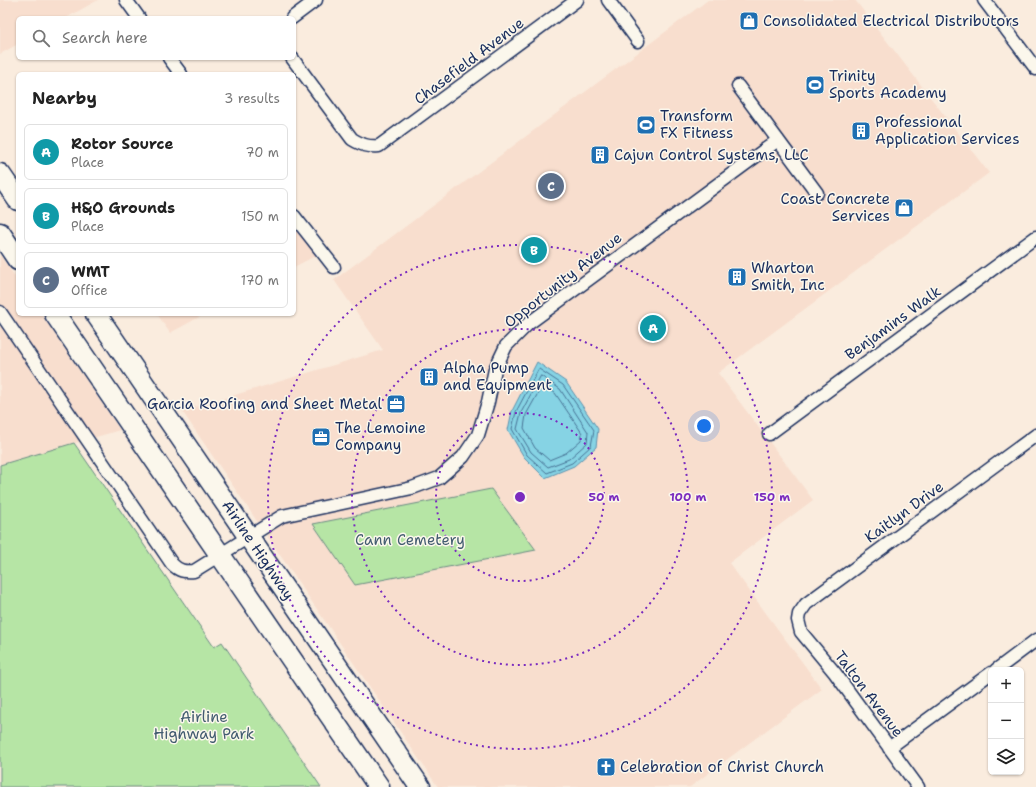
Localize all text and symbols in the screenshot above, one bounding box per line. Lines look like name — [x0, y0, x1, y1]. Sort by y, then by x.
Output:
shop icon: Consolidated Electrical Distributors — [738, 10, 760, 32]
place label: Consolidated Electrical Distributors — [763, 11, 1019, 31]
street label: Chasefield Avenue — [410, 13, 528, 109]
search box — [16, 16, 296, 60]
icon: search — [30, 27, 52, 49]
text: Search here — [62, 28, 148, 48]
place label: Trinity Sports Academy — [829, 66, 947, 103]
sports icon: Trinity Sports Academy — [804, 74, 826, 96]
text: Nearby — [32, 87, 97, 109]
text: 3 results — [224, 90, 280, 107]
place label: Transform FX Fitness — [660, 106, 733, 143]
place label: Professional Application Services — [875, 112, 1020, 149]
sports icon: Transform FX Fitness — [635, 114, 657, 136]
building icon: Professional Application Services — [850, 120, 872, 142]
text: Rotor Source — [71, 134, 174, 154]
text: A — [41, 144, 51, 161]
text: 70 m — [245, 144, 279, 161]
building icon: Cajun Control Systems, LLC — [589, 144, 611, 166]
place label: Cajun Control Systems, LLC — [614, 145, 809, 165]
text: Place — [71, 154, 104, 171]
pin: C — [538, 171, 564, 201]
place label: Coast Concrete Services — [781, 189, 890, 226]
shop icon: Coast Concrete Services — [893, 197, 915, 219]
text: H&O Grounds — [71, 198, 175, 218]
text: B — [42, 208, 50, 225]
text: 150 m — [241, 208, 279, 225]
text: Place — [71, 218, 104, 235]
street label: Opportunity Avenue — [500, 228, 626, 332]
pin: B — [521, 235, 547, 265]
place label: Wharton Smith, Inc — [751, 258, 825, 295]
text: WMT — [71, 262, 110, 282]
building icon: Wharton Smith, Inc — [726, 266, 748, 288]
text: C — [42, 272, 50, 289]
text: 170 m — [241, 272, 279, 289]
street label: Benjamins Walk — [841, 281, 945, 365]
text: Office — [71, 282, 108, 299]
pin: A — [640, 313, 666, 343]
place label: Alpha Pump and Equipment — [443, 358, 552, 395]
building icon: Alpha Pump and Equipment — [418, 366, 440, 388]
office icon: Garcia Roofing and Sheet Metal — [385, 393, 407, 415]
place label: Garcia Roofing and Sheet Metal — [147, 394, 382, 414]
your location — [694, 416, 714, 436]
place label: The Lemoine Company — [335, 418, 426, 455]
office icon: The Lemoine Company — [310, 426, 332, 448]
street label: Kaitlyn Drive — [861, 477, 947, 547]
text: 50 m — [589, 489, 620, 505]
text: 100 m — [670, 489, 707, 505]
text: 150 m — [754, 489, 790, 505]
centre of rings — [513, 490, 527, 504]
street label: Airline Highway — [217, 496, 299, 604]
park label: Cann Cemetery — [355, 530, 465, 550]
street label: Talton Avenue — [830, 647, 908, 741]
map controls — [988, 667, 1024, 775]
button: + — [988, 667, 1024, 703]
button: − — [988, 703, 1024, 739]
park label: Airline Highway Park — [154, 707, 254, 744]
button: layers — [988, 739, 1024, 775]
church icon: Celebration of Christ Church — [595, 756, 617, 778]
place label: Celebration of Christ Church — [620, 757, 824, 777]

